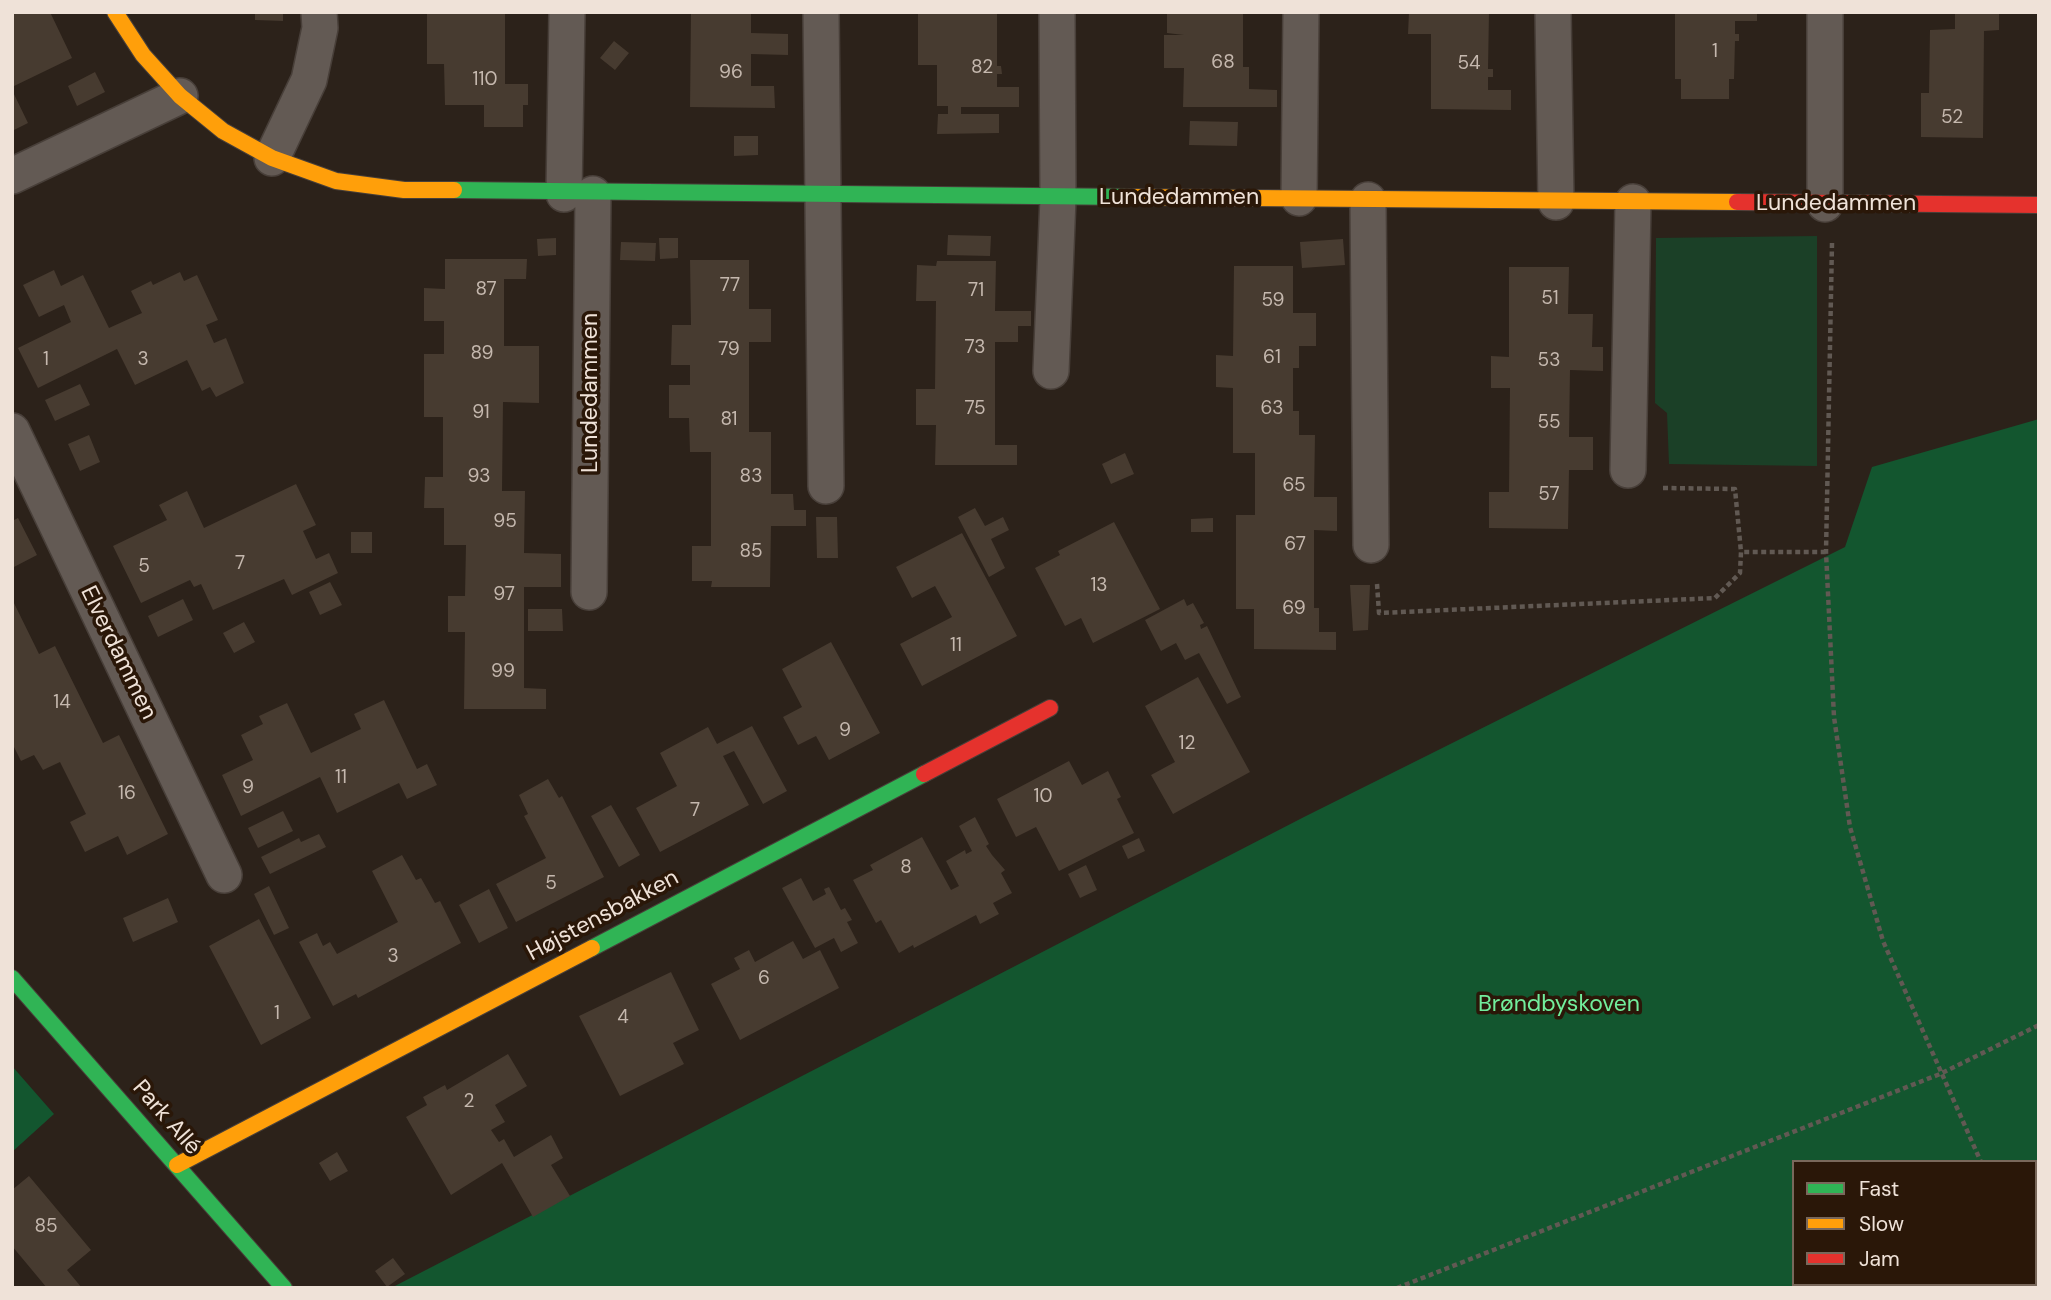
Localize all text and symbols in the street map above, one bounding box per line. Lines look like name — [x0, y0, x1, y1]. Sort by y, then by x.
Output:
house number: 1 — [1712, 41, 1718, 63]
house number: 68 — [1211, 52, 1235, 74]
house number: 54 — [1457, 53, 1481, 75]
house number: 82 — [971, 57, 993, 79]
house number: 96 — [719, 62, 743, 84]
house number: 110 — [473, 69, 497, 91]
house number: 52 — [1941, 107, 1963, 129]
street label: Lundedammen — [1099, 184, 1259, 212]
street label: Lundedammen — [1756, 190, 1916, 218]
house number: 77 — [720, 275, 740, 297]
house number: 87 — [475, 279, 497, 301]
house number: 71 — [968, 280, 984, 302]
house number: 51 — [1541, 288, 1559, 310]
house number: 59 — [1262, 290, 1284, 312]
street label: Lundedammen — [577, 313, 605, 473]
house number: 73 — [965, 337, 985, 359]
house number: 79 — [718, 339, 740, 361]
house number: 89 — [471, 343, 493, 365]
house number: 61 — [1263, 347, 1281, 369]
house number: 1 — [43, 349, 49, 371]
house number: 3 — [137, 349, 149, 371]
house number: 53 — [1538, 350, 1560, 372]
house number: 75 — [964, 398, 986, 420]
house number: 63 — [1260, 398, 1284, 420]
house number: 91 — [472, 402, 490, 424]
house number: 81 — [720, 409, 738, 431]
house number: 55 — [1537, 412, 1561, 434]
house number: 93 — [468, 466, 490, 488]
house number: 83 — [740, 466, 762, 488]
house number: 65 — [1282, 475, 1306, 497]
house number: 57 — [1538, 484, 1560, 506]
house number: 95 — [493, 511, 517, 533]
house number: 67 — [1284, 534, 1306, 556]
house number: 85 — [739, 541, 763, 563]
house number: 7 — [235, 553, 245, 575]
house number: 5 — [138, 556, 150, 578]
house number: 13 — [1090, 575, 1108, 597]
street label: Elverdammen — [74, 582, 162, 724]
house number: 97 — [493, 584, 515, 606]
house number: 69 — [1282, 598, 1306, 620]
house number: 11 — [950, 635, 962, 657]
house number: 99 — [491, 661, 515, 683]
house number: 14 — [53, 692, 71, 714]
house number: 9 — [839, 720, 851, 742]
house number: 12 — [1179, 733, 1195, 755]
house number: 11 — [335, 767, 347, 789]
house number: 9 — [242, 777, 254, 799]
house number: 16 — [118, 783, 136, 805]
house number: 10 — [1034, 786, 1052, 808]
house number: 7 — [690, 800, 700, 822]
house number: 8 — [900, 857, 912, 879]
street label: Højstensbakken — [522, 864, 684, 968]
house number: 5 — [545, 873, 557, 895]
house number: 3 — [387, 946, 399, 968]
house number: 6 — [758, 968, 770, 990]
park label: Brøndbyskoven — [1478, 991, 1640, 1019]
house number: 1 — [274, 1003, 280, 1025]
house number: 4 — [617, 1007, 629, 1029]
street label: Park Allé — [126, 1075, 206, 1161]
house number: 2 — [464, 1091, 474, 1113]
legend — [1792, 1160, 2037, 1286]
text: Fast — [1859, 1175, 1899, 1203]
text: Slow — [1859, 1210, 1904, 1238]
house number: 85 — [34, 1216, 58, 1238]
text: Jam — [1859, 1245, 1900, 1273]

